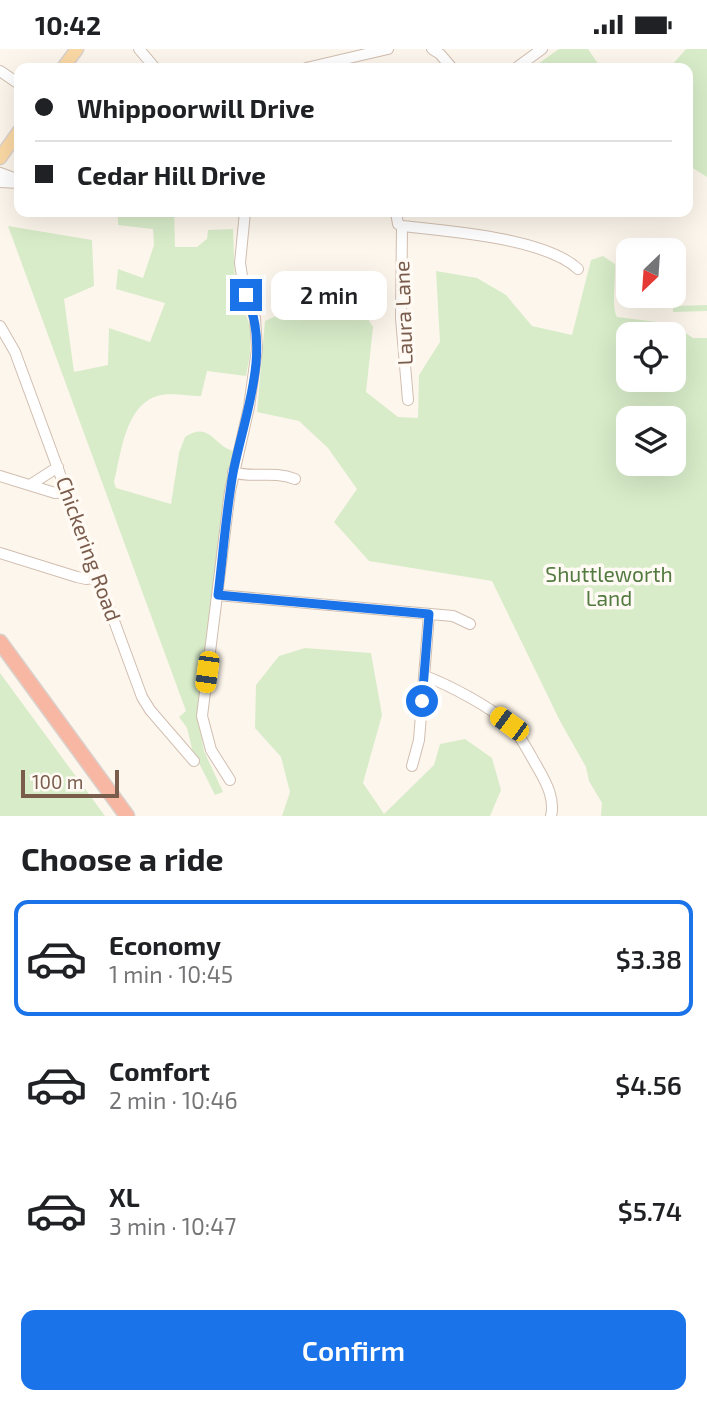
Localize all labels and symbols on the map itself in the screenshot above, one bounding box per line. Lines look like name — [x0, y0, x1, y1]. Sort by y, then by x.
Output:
north arrow — [616, 238, 686, 308]
street label: Laura Lane — [388, 260, 417, 366]
callout: 2 min — [270, 271, 386, 319]
route end — [230, 279, 262, 311]
street label: Chickering Road — [52, 473, 127, 624]
park label: Shuttleworth Land — [545, 561, 673, 610]
car — [194, 650, 221, 694]
route start — [406, 685, 438, 717]
car — [486, 703, 533, 745]
scale bar — [21, 767, 119, 799]

